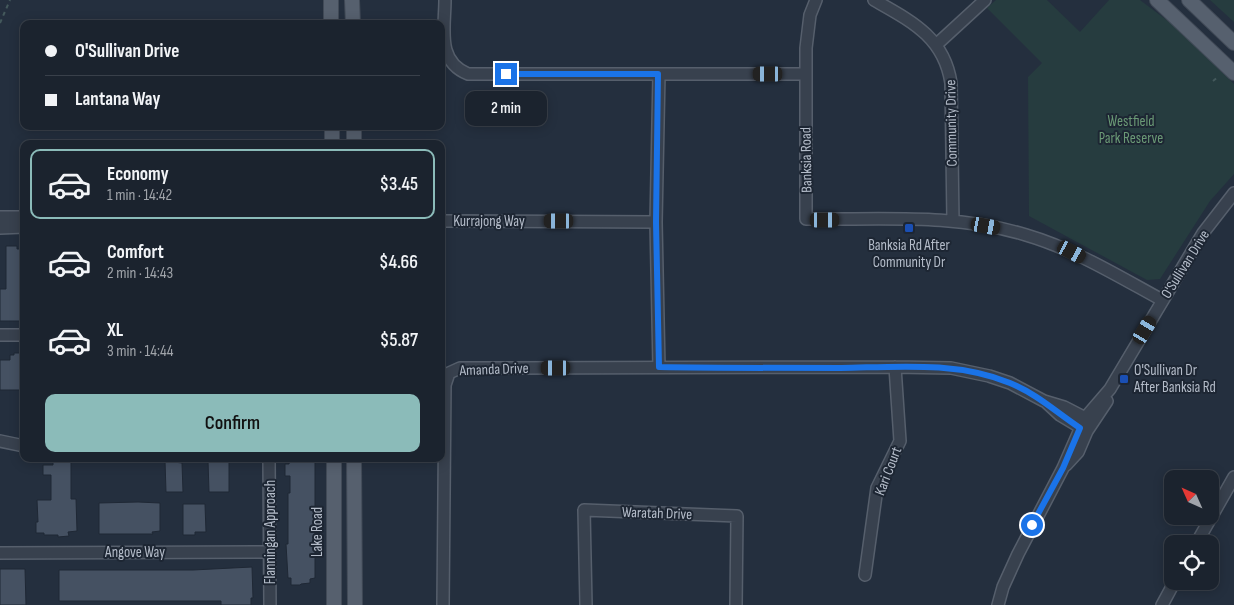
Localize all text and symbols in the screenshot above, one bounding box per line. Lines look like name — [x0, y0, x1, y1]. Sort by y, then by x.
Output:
text: O'Sullivan Drive — [75, 40, 179, 63]
route end — [495, 63, 517, 85]
car — [753, 67, 783, 82]
street label: Community Drive — [941, 79, 962, 167]
text: Lantana Way — [75, 88, 160, 111]
callout: 2 min — [465, 92, 547, 126]
text: 2 min — [491, 99, 521, 118]
park label: Westfield Park Reserve — [1099, 112, 1163, 148]
street label: Banksia Road — [796, 127, 817, 193]
icon: car — [47, 162, 92, 207]
text: Economy — [107, 163, 169, 186]
text: $3.45 — [379, 173, 418, 196]
text: 1 min · 14:42 — [107, 186, 172, 205]
street label: Kurrajong Way — [453, 212, 525, 231]
car — [810, 213, 840, 228]
car — [544, 214, 574, 229]
car — [969, 216, 1002, 236]
marker: Banksia Rd After Community Dr — [903, 222, 915, 234]
street label: O'Sullivan Drive — [1157, 226, 1214, 302]
place label: Banksia Rd After Community Dr — [868, 236, 951, 272]
car — [1055, 238, 1088, 266]
icon: car — [47, 240, 92, 285]
text: Comfort — [107, 241, 164, 264]
text: $4.66 — [379, 251, 418, 274]
text: 2 min · 14:43 — [107, 264, 173, 283]
car — [1130, 313, 1159, 347]
icon: car — [47, 318, 92, 363]
text: XL — [107, 319, 123, 342]
text: $5.87 — [380, 329, 418, 352]
text: 3 min · 14:44 — [107, 342, 173, 361]
street label: Amanda Drive — [458, 359, 529, 380]
car — [541, 361, 571, 376]
place label: O'Sullivan Dr After Banksia Rd — [1133, 361, 1216, 397]
marker: O'Sullivan Dr After Banksia Rd — [1118, 373, 1130, 385]
button: Confirm — [45, 394, 420, 452]
street label: Kari Court — [871, 444, 907, 498]
north arrow — [1164, 470, 1219, 525]
map controls — [1164, 470, 1219, 590]
street label: Flanningan Approach — [261, 480, 280, 584]
street label: Waratah Drive — [622, 503, 692, 524]
street label: Lake Road — [308, 507, 327, 557]
route start — [1021, 514, 1043, 536]
button: locate — [1164, 535, 1219, 590]
street label: Angove Way — [104, 543, 165, 562]

